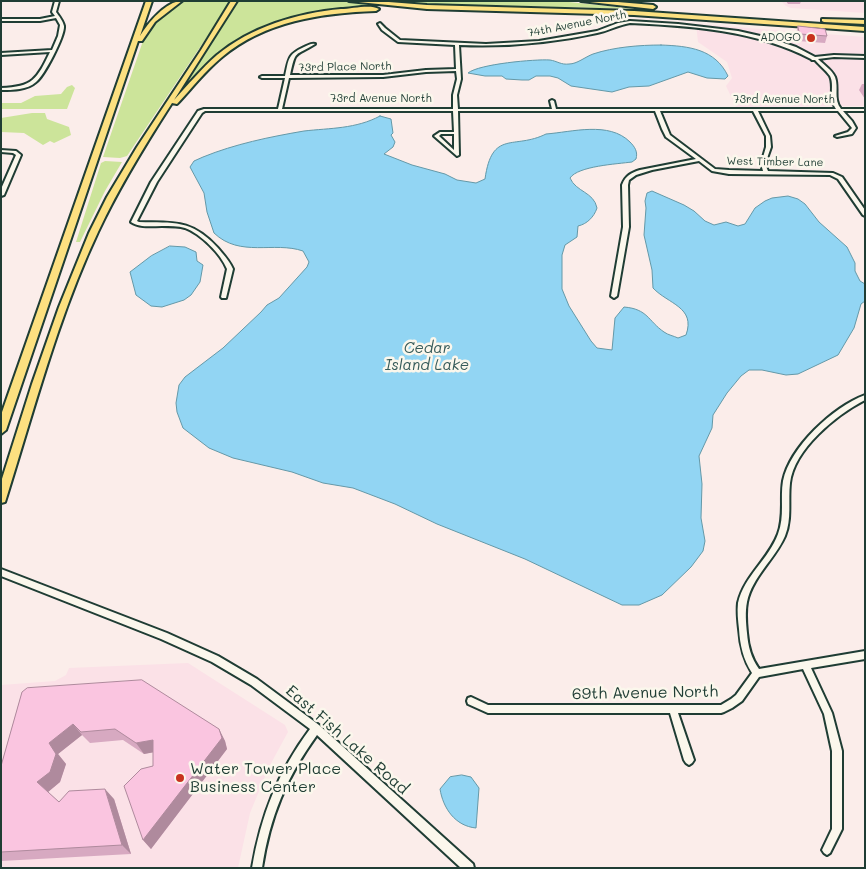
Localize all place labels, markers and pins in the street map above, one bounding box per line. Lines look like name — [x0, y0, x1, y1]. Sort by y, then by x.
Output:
place label: ADOGO — [760, 31, 801, 45]
marker: ADOGO — [805, 32, 817, 44]
place label: Water Tower Place Business Center — [190, 759, 341, 797]
marker: Water Tower Place Business Center — [174, 772, 186, 784]

